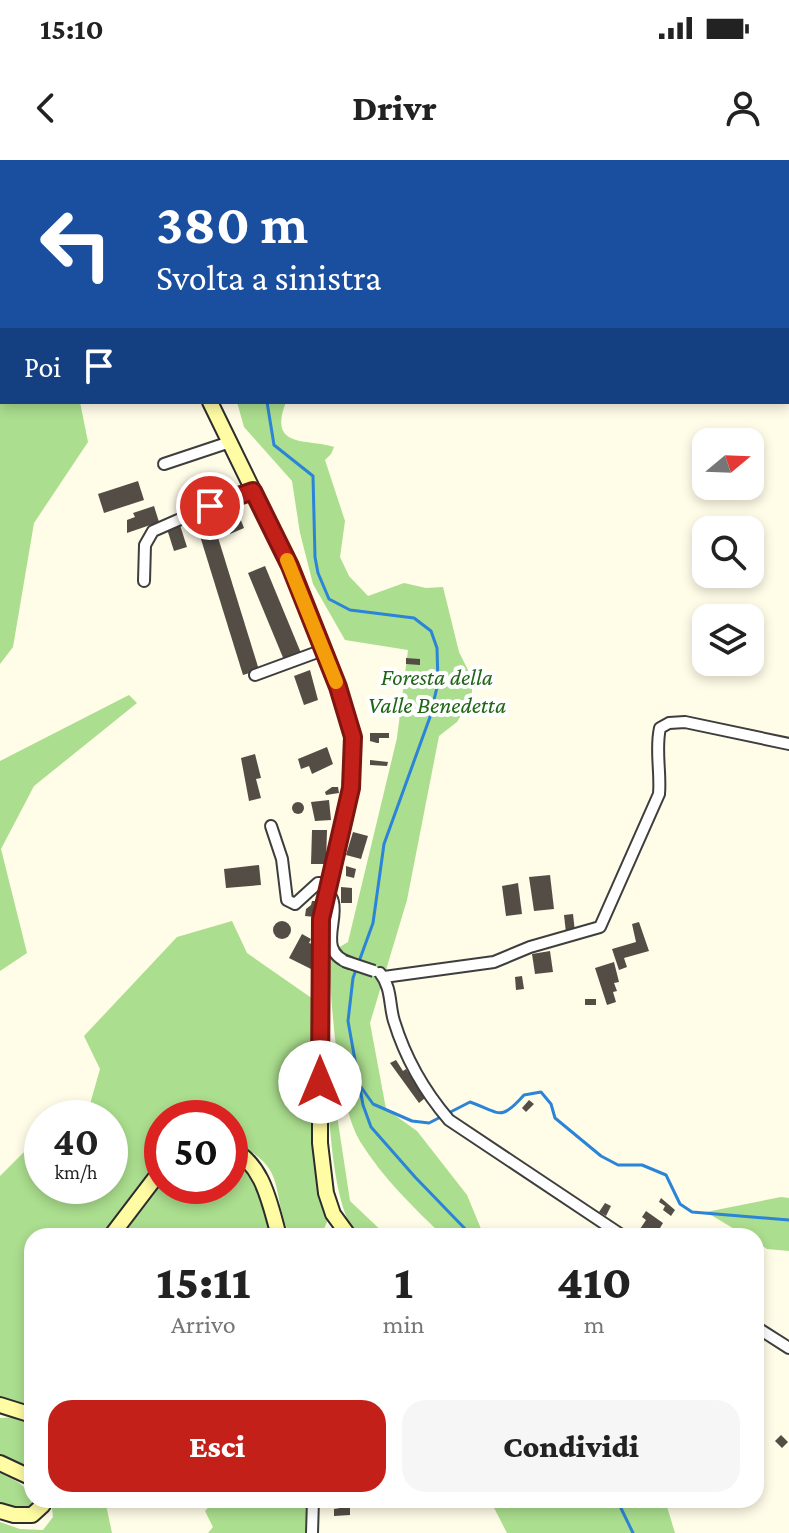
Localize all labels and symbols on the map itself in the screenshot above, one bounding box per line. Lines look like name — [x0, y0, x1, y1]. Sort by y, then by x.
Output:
north arrow — [692, 428, 764, 500]
pin — [176, 472, 244, 540]
park label: Foresta della Valle Benedetta — [368, 663, 506, 718]
position arrow — [278, 1040, 362, 1124]
speed limit sign: 50 — [144, 1100, 248, 1204]

